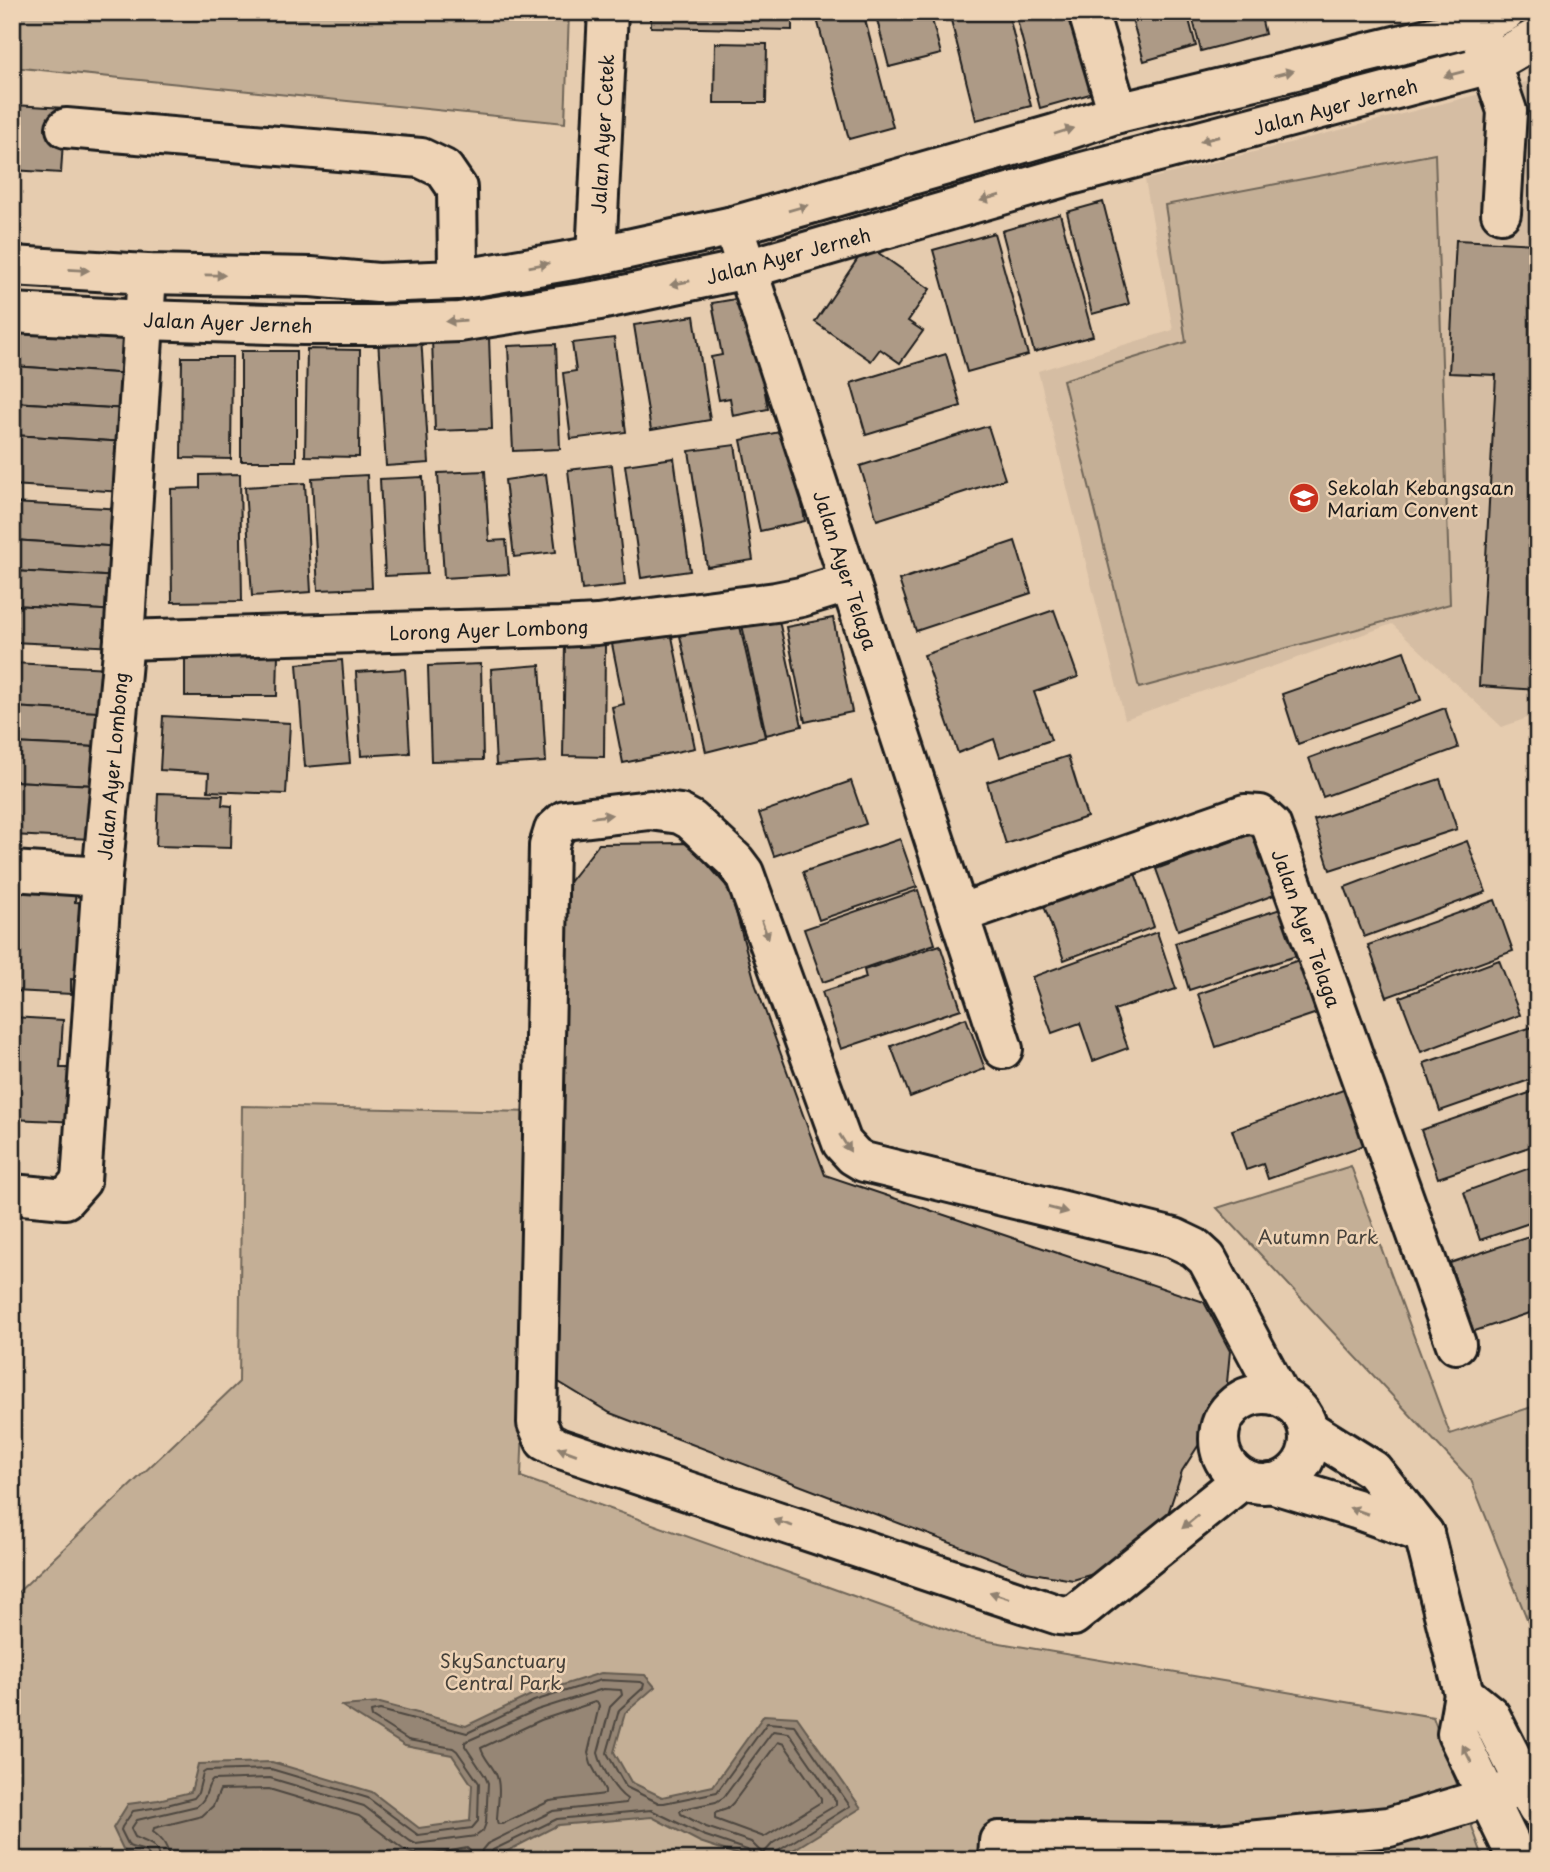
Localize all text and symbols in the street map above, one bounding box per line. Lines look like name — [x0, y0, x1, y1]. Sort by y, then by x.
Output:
street label: Jalan Ayer Cetek — [584, 53, 620, 215]
one-way arrow — [1273, 67, 1295, 78]
one-way arrow — [1442, 69, 1464, 80]
street label: Jalan Ayer Jerneh — [1250, 71, 1420, 141]
one-way arrow — [1054, 125, 1075, 136]
one-way arrow — [1199, 134, 1220, 144]
one-way arrow — [980, 193, 1001, 203]
one-way arrow — [788, 202, 809, 212]
street label: Jalan Ayer Jerneh — [703, 220, 873, 290]
one-way arrow — [528, 259, 550, 270]
one-way arrow — [69, 264, 91, 275]
one-way arrow — [204, 269, 226, 281]
one-way arrow — [669, 277, 691, 288]
street label: Jalan Ayer Jerneh — [143, 305, 313, 339]
one-way arrow — [445, 316, 467, 327]
place label: Sekolah Kebangsaan Mariam Convent — [1327, 473, 1514, 523]
school or university icon: Sekolah Kebangsaan Mariam Convent — [1287, 481, 1321, 515]
street label: Jalan Ayer Telaga — [807, 487, 885, 653]
street label: Lorong Ayer Lombong — [389, 612, 589, 646]
street label: Jalan Ayer Lombong — [90, 671, 134, 861]
one-way arrow — [591, 810, 613, 821]
street label: Jalan Ayer Telaga — [1265, 845, 1349, 1011]
one-way arrow — [759, 920, 770, 941]
one-way arrow — [838, 1133, 851, 1153]
one-way arrow — [1047, 1204, 1069, 1215]
park label: Autumn Park — [1258, 1222, 1379, 1250]
one-way arrow — [557, 1445, 578, 1456]
one-way arrow — [1349, 1505, 1370, 1516]
one-way arrow — [1181, 1514, 1199, 1529]
one-way arrow — [773, 1517, 794, 1528]
one-way arrow — [988, 1589, 1009, 1600]
park label: SkySanctuary Central Park — [440, 1646, 566, 1696]
one-way arrow — [1461, 1744, 1472, 1764]

